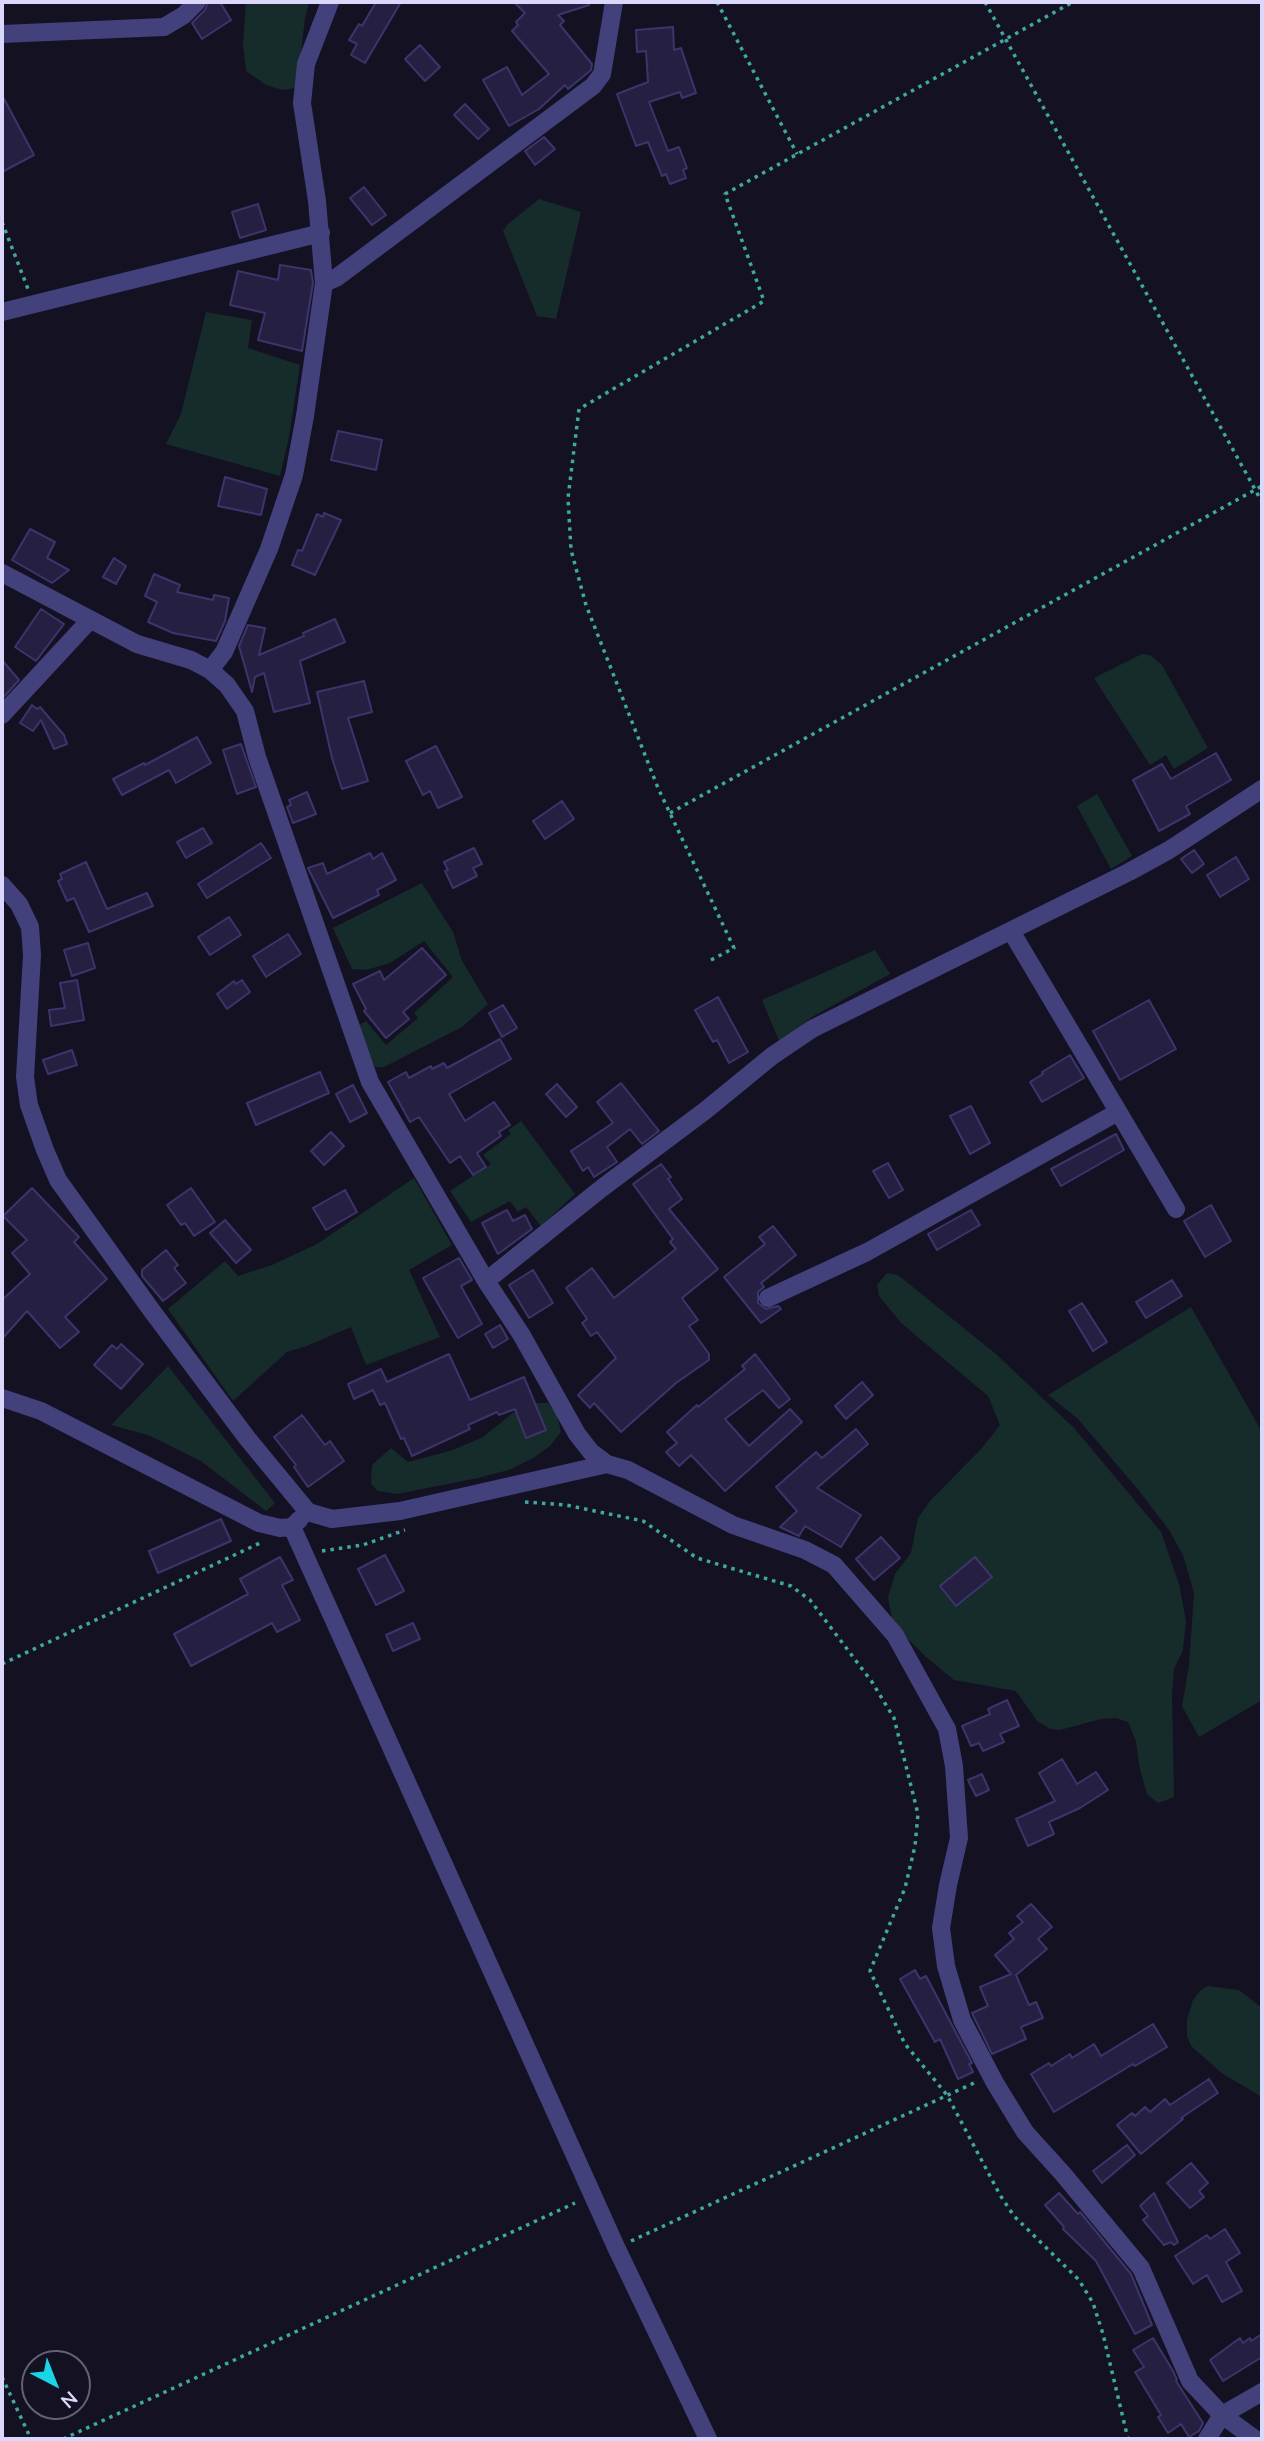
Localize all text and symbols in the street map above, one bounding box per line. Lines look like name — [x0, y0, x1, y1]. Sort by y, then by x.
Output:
north arrow — [21, 2350, 91, 2420]
text: N — [55, 2385, 83, 2414]

